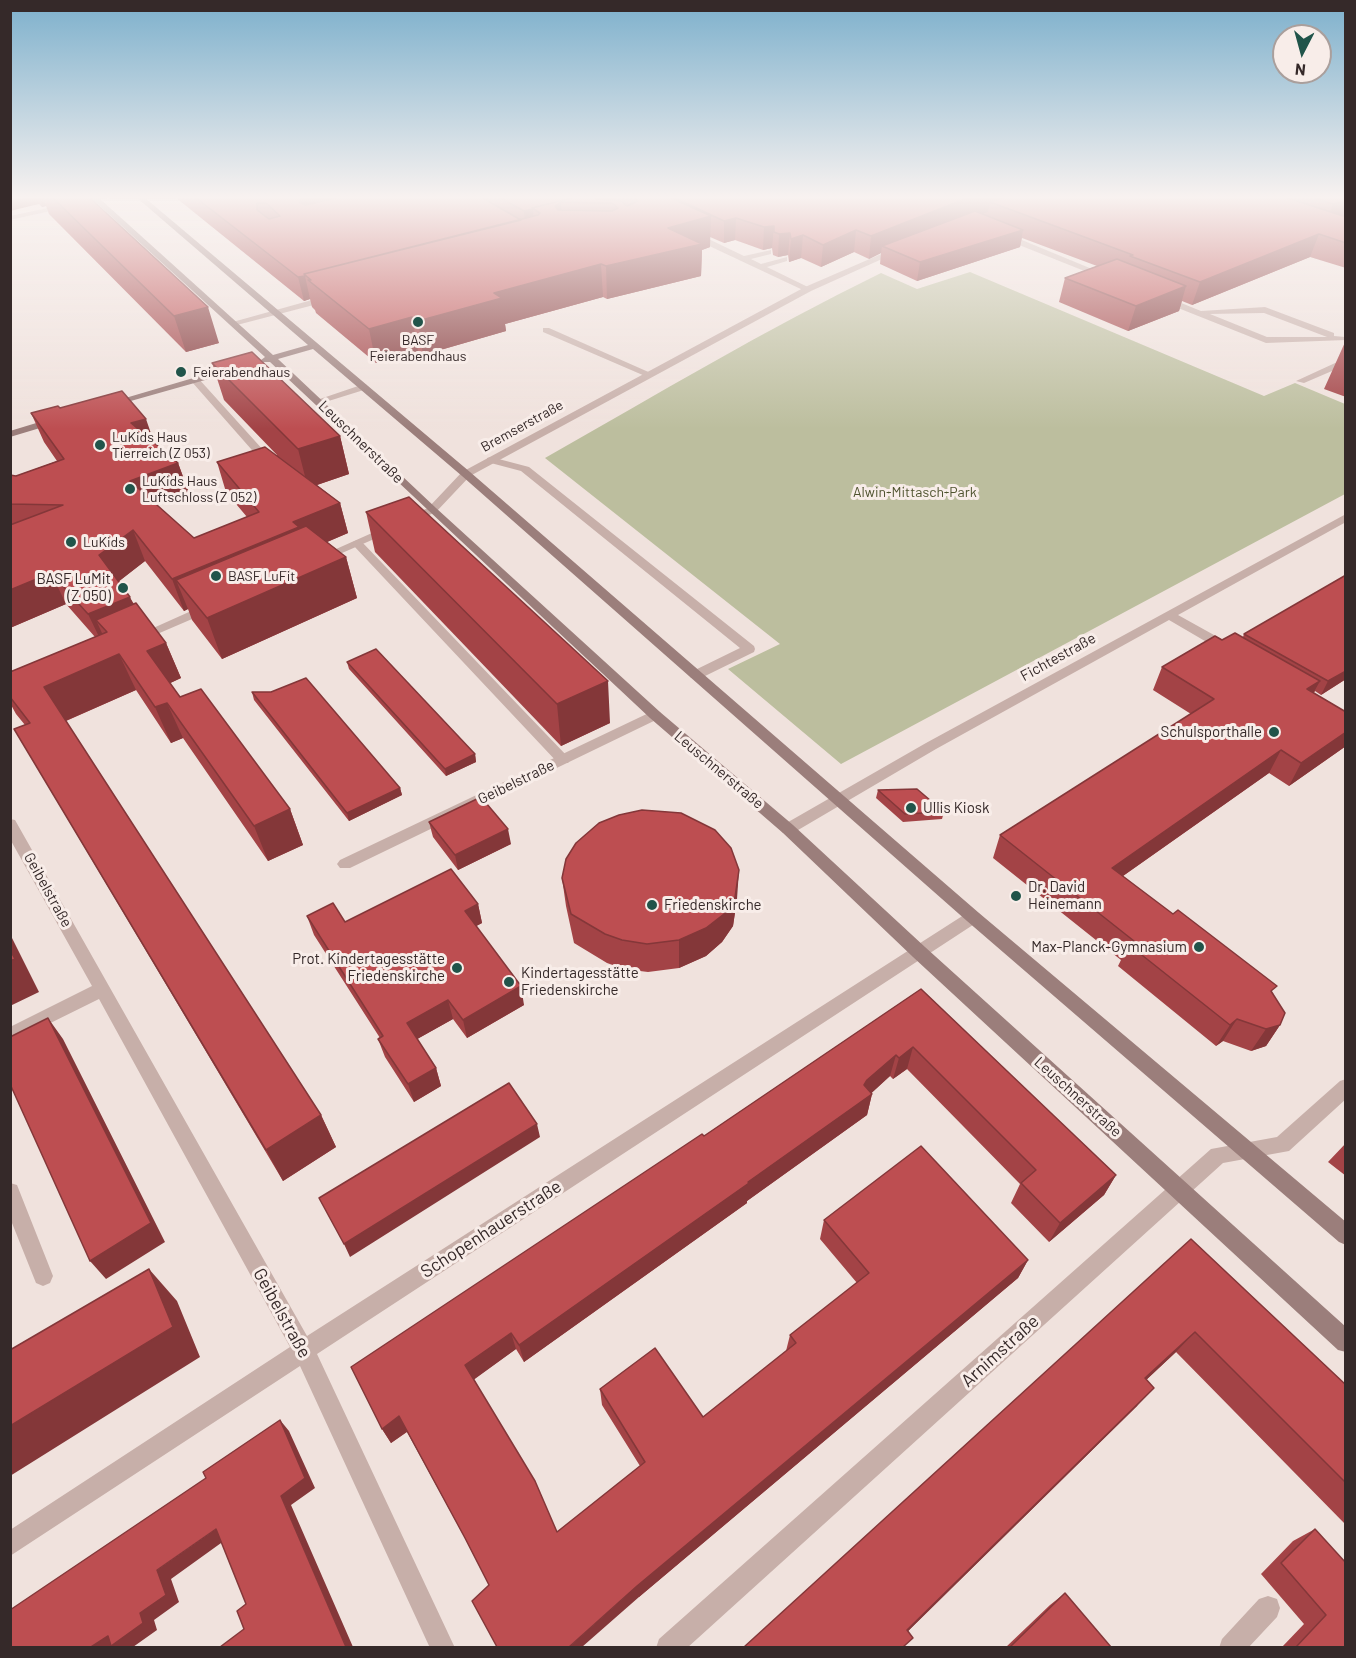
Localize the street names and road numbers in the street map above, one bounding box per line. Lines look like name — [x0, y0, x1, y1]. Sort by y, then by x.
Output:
street label: Bremserstraße — [478, 396, 566, 456]
street label: Leuschnerstraße — [315, 397, 407, 487]
street label: Fichtestraße — [1017, 629, 1099, 685]
street label: Leuschnerstraße — [671, 727, 767, 813]
street label: Geibelstraße — [475, 756, 557, 808]
street label: Geibelstraße — [20, 849, 76, 931]
street label: Leuschnerstraße — [1031, 1053, 1125, 1141]
street label: Schopenhauerstraße — [417, 1175, 565, 1283]
street label: Geibelstraße — [249, 1264, 315, 1362]
street label: Arnimstraße — [957, 1310, 1043, 1392]

